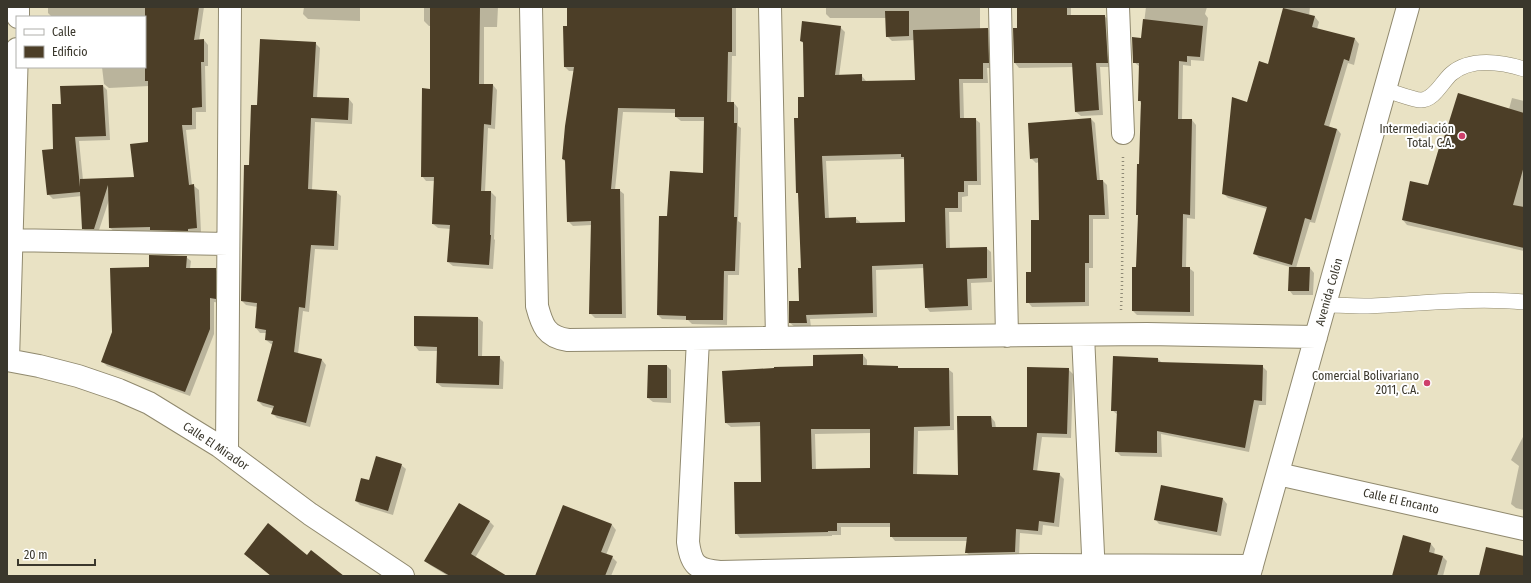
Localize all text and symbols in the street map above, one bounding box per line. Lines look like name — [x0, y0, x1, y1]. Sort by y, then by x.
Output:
legend — [16, 16, 146, 68]
text: Calle — [52, 25, 76, 39]
text: Edificio — [52, 45, 88, 59]
place label: Intermediación Total, C.A. — [1379, 122, 1454, 150]
marker: Intermediación Total, C.A. — [1457, 131, 1467, 141]
street label: Avenida Colón — [1313, 256, 1345, 328]
place label: Comercial Bolivariano 2011, C.A. — [1312, 369, 1419, 397]
marker: Comercial Bolivariano 2011, C.A. — [1422, 378, 1432, 388]
street label: Calle El Mirador — [180, 419, 252, 474]
street label: Calle El Encanto — [1362, 485, 1440, 517]
scale bar — [18, 541, 95, 567]
text: 20 m — [24, 548, 48, 562]

